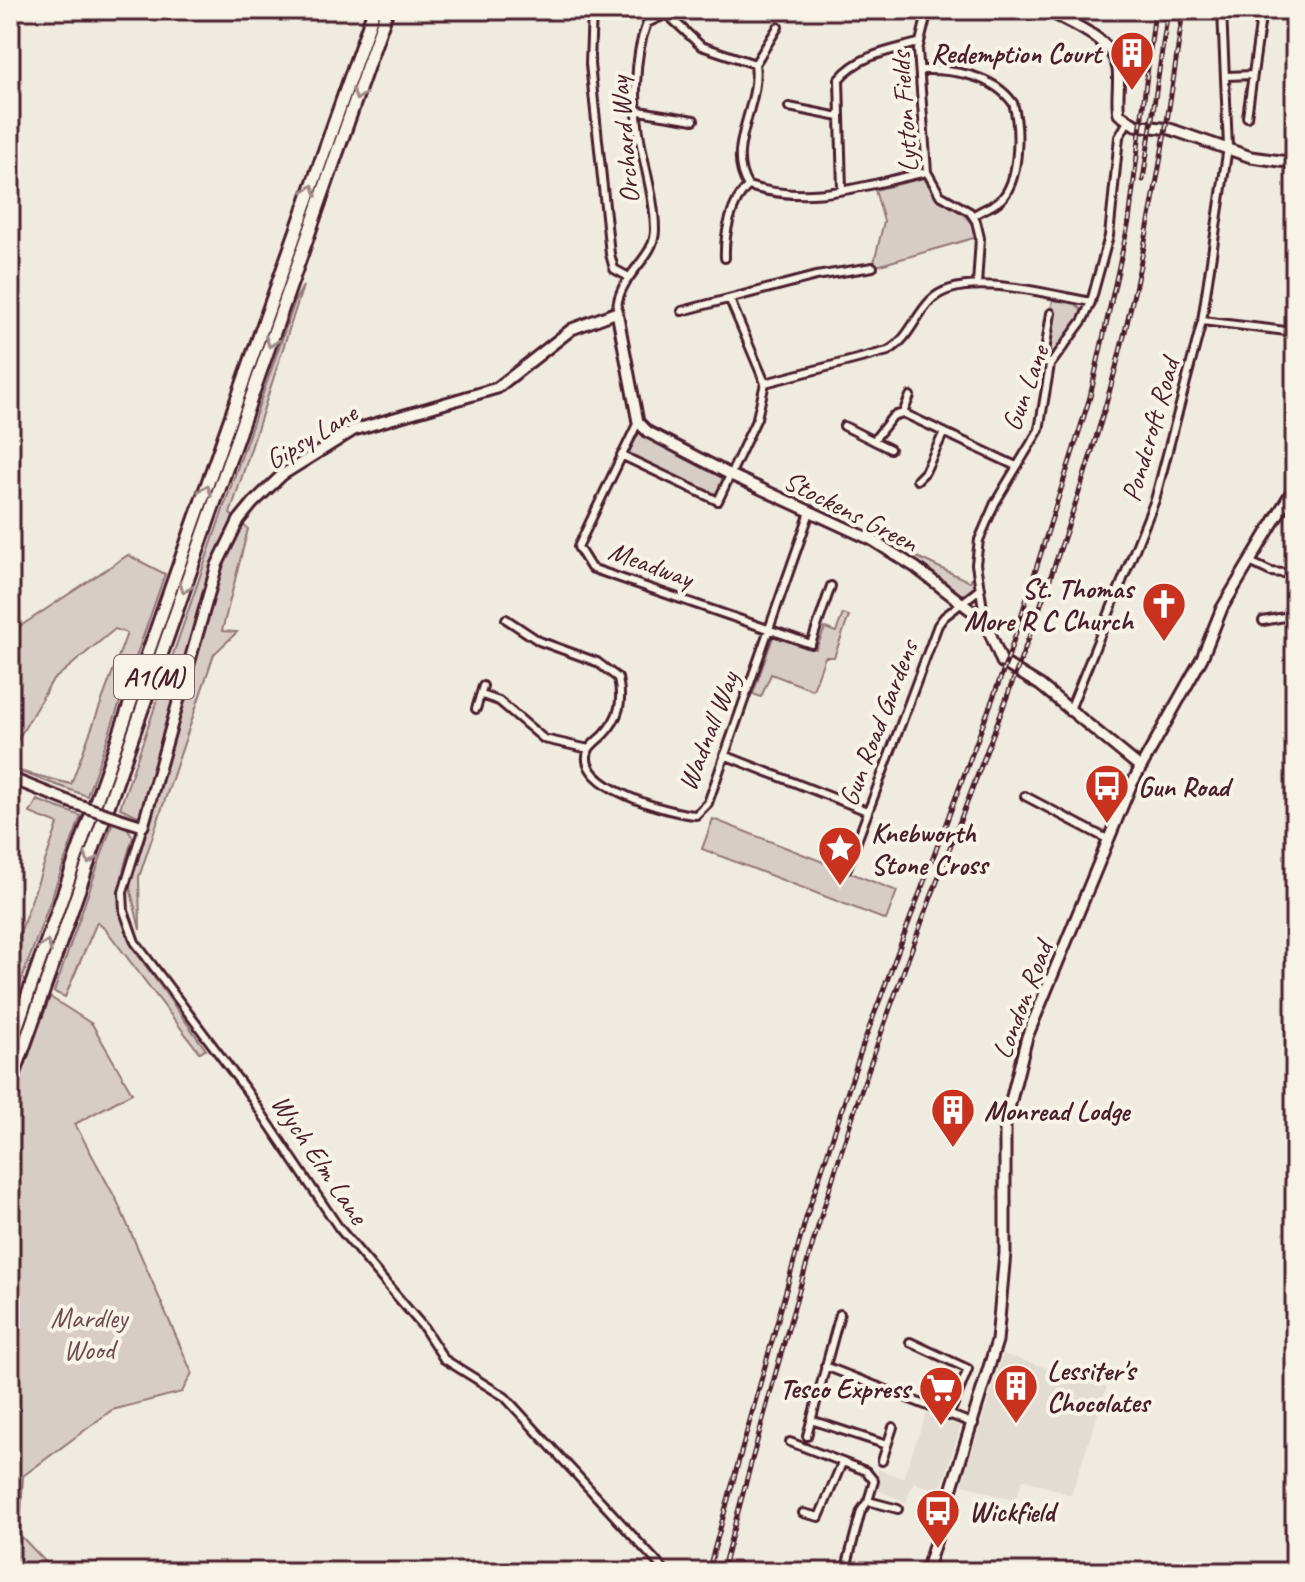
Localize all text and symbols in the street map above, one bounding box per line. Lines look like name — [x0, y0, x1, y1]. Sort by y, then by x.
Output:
building icon: Redemption Court — [1108, 29, 1156, 92]
place label: Redemption Court — [931, 36, 1104, 71]
street label: Lytton Fields — [882, 48, 926, 174]
street label: Orchard Way — [601, 73, 647, 205]
one-way arrow — [352, 87, 368, 101]
one-way arrow — [301, 184, 318, 198]
one-way arrow — [265, 334, 281, 348]
street label: Gun Lane — [993, 339, 1057, 435]
street label: Pondcroft Road — [1113, 351, 1188, 505]
street label: Gipsy Lane — [259, 394, 365, 477]
street label: Stockens Green — [778, 462, 925, 560]
one-way arrow — [196, 483, 213, 497]
street label: Meadway — [604, 533, 700, 596]
place label: St. Thomas More R C Church — [964, 571, 1136, 638]
one-way arrow — [179, 580, 195, 594]
church icon: St. Thomas More R C Church — [1140, 580, 1188, 643]
street label: Gun Road Gardens — [830, 633, 927, 811]
road number: A1(M) — [114, 655, 194, 699]
street label: Wadnall Way — [669, 664, 748, 795]
bus stop icon: Gun Road — [1083, 762, 1131, 825]
place label: Gun Road — [1138, 769, 1234, 804]
place label: Knebworth Stone Cross — [871, 815, 991, 882]
place icon: Knebworth Stone Cross — [816, 824, 864, 887]
one-way arrow — [83, 851, 99, 865]
street label: London Road — [984, 933, 1062, 1063]
one-way arrow — [36, 940, 52, 954]
building icon: Monread Lodge — [929, 1086, 977, 1149]
street label: Wych Elm Lane — [264, 1087, 377, 1232]
place label: Monread Lodge — [984, 1093, 1132, 1128]
park label: Mardley Wood — [51, 1300, 130, 1367]
place label: Lessiter's Chocolates — [1047, 1353, 1152, 1420]
building icon: Lessiter's Chocolates — [992, 1362, 1040, 1425]
supermarket icon: Tesco Express — [917, 1364, 965, 1427]
place label: Tesco Express — [779, 1371, 913, 1406]
bus stop icon: Wickfield — [914, 1487, 962, 1550]
place label: Wickfield — [969, 1494, 1059, 1529]

